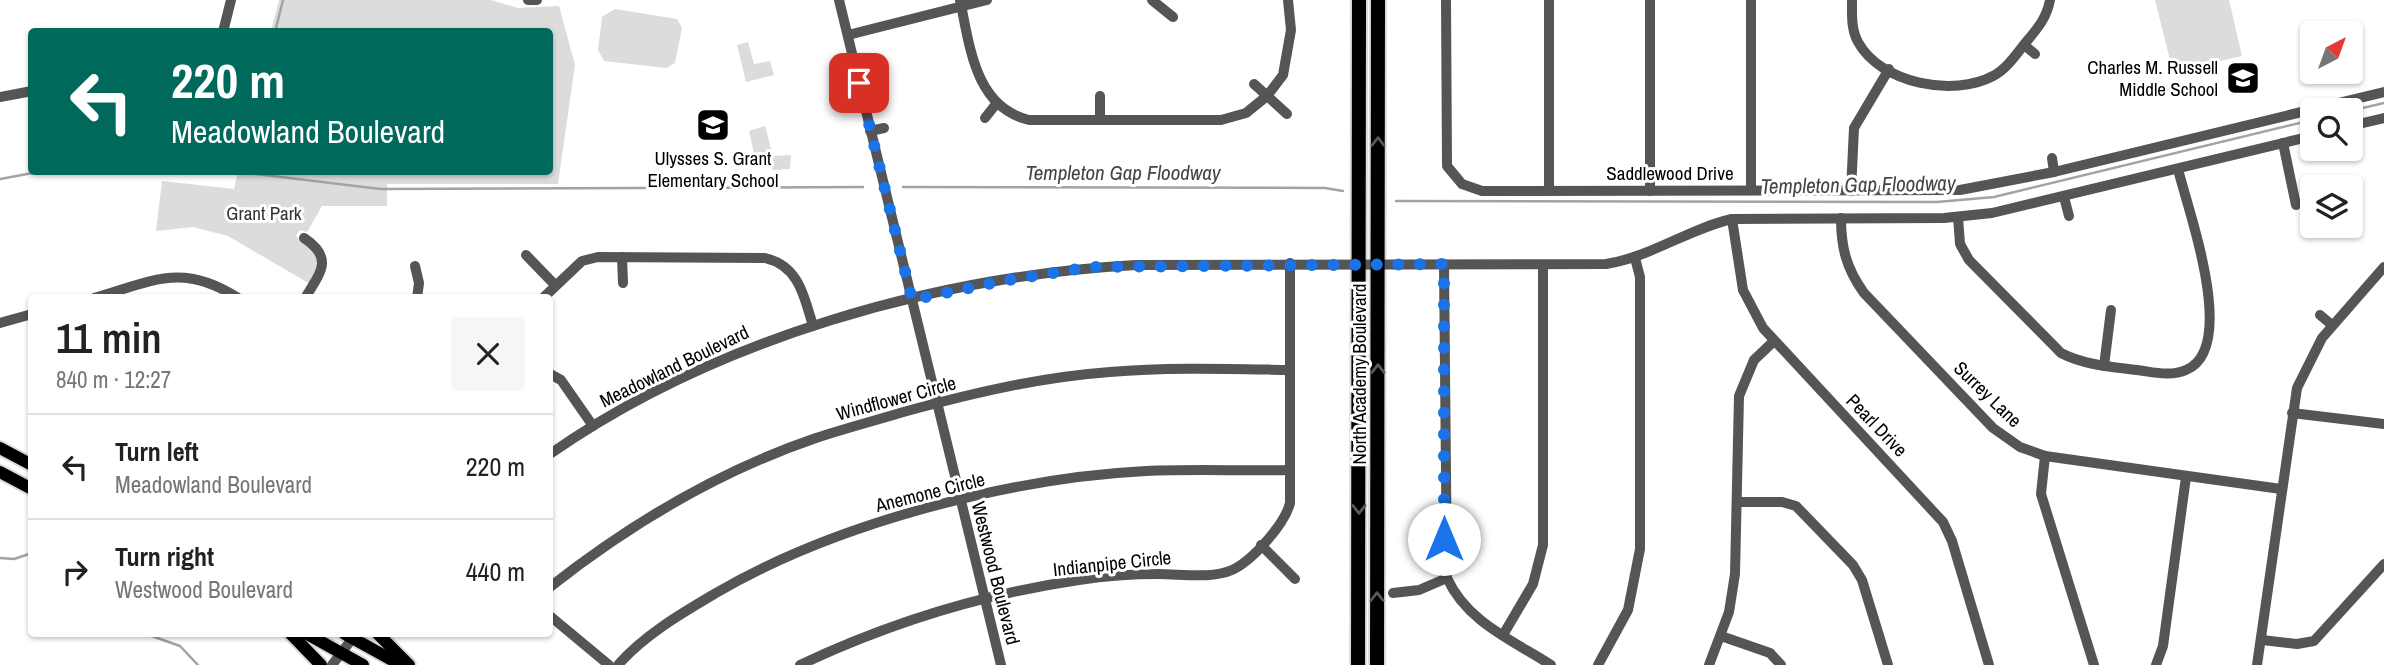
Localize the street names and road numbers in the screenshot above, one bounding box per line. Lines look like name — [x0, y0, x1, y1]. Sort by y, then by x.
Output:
street label: Saddlewood Drive — [1606, 160, 1734, 186]
street label: North Academy Boulevard — [1346, 284, 1372, 465]
street label: Meadowland Boulevard — [595, 319, 753, 413]
street label: Surrey Lane — [1948, 355, 2028, 433]
street label: Windflower Circle — [833, 370, 959, 426]
street label: Pearl Drive — [1841, 388, 1913, 462]
street label: Anemone Circle — [872, 466, 987, 518]
street label: Westwood Boulevard — [966, 499, 1026, 647]
street label: Indianpipe Circle — [1052, 544, 1172, 582]

